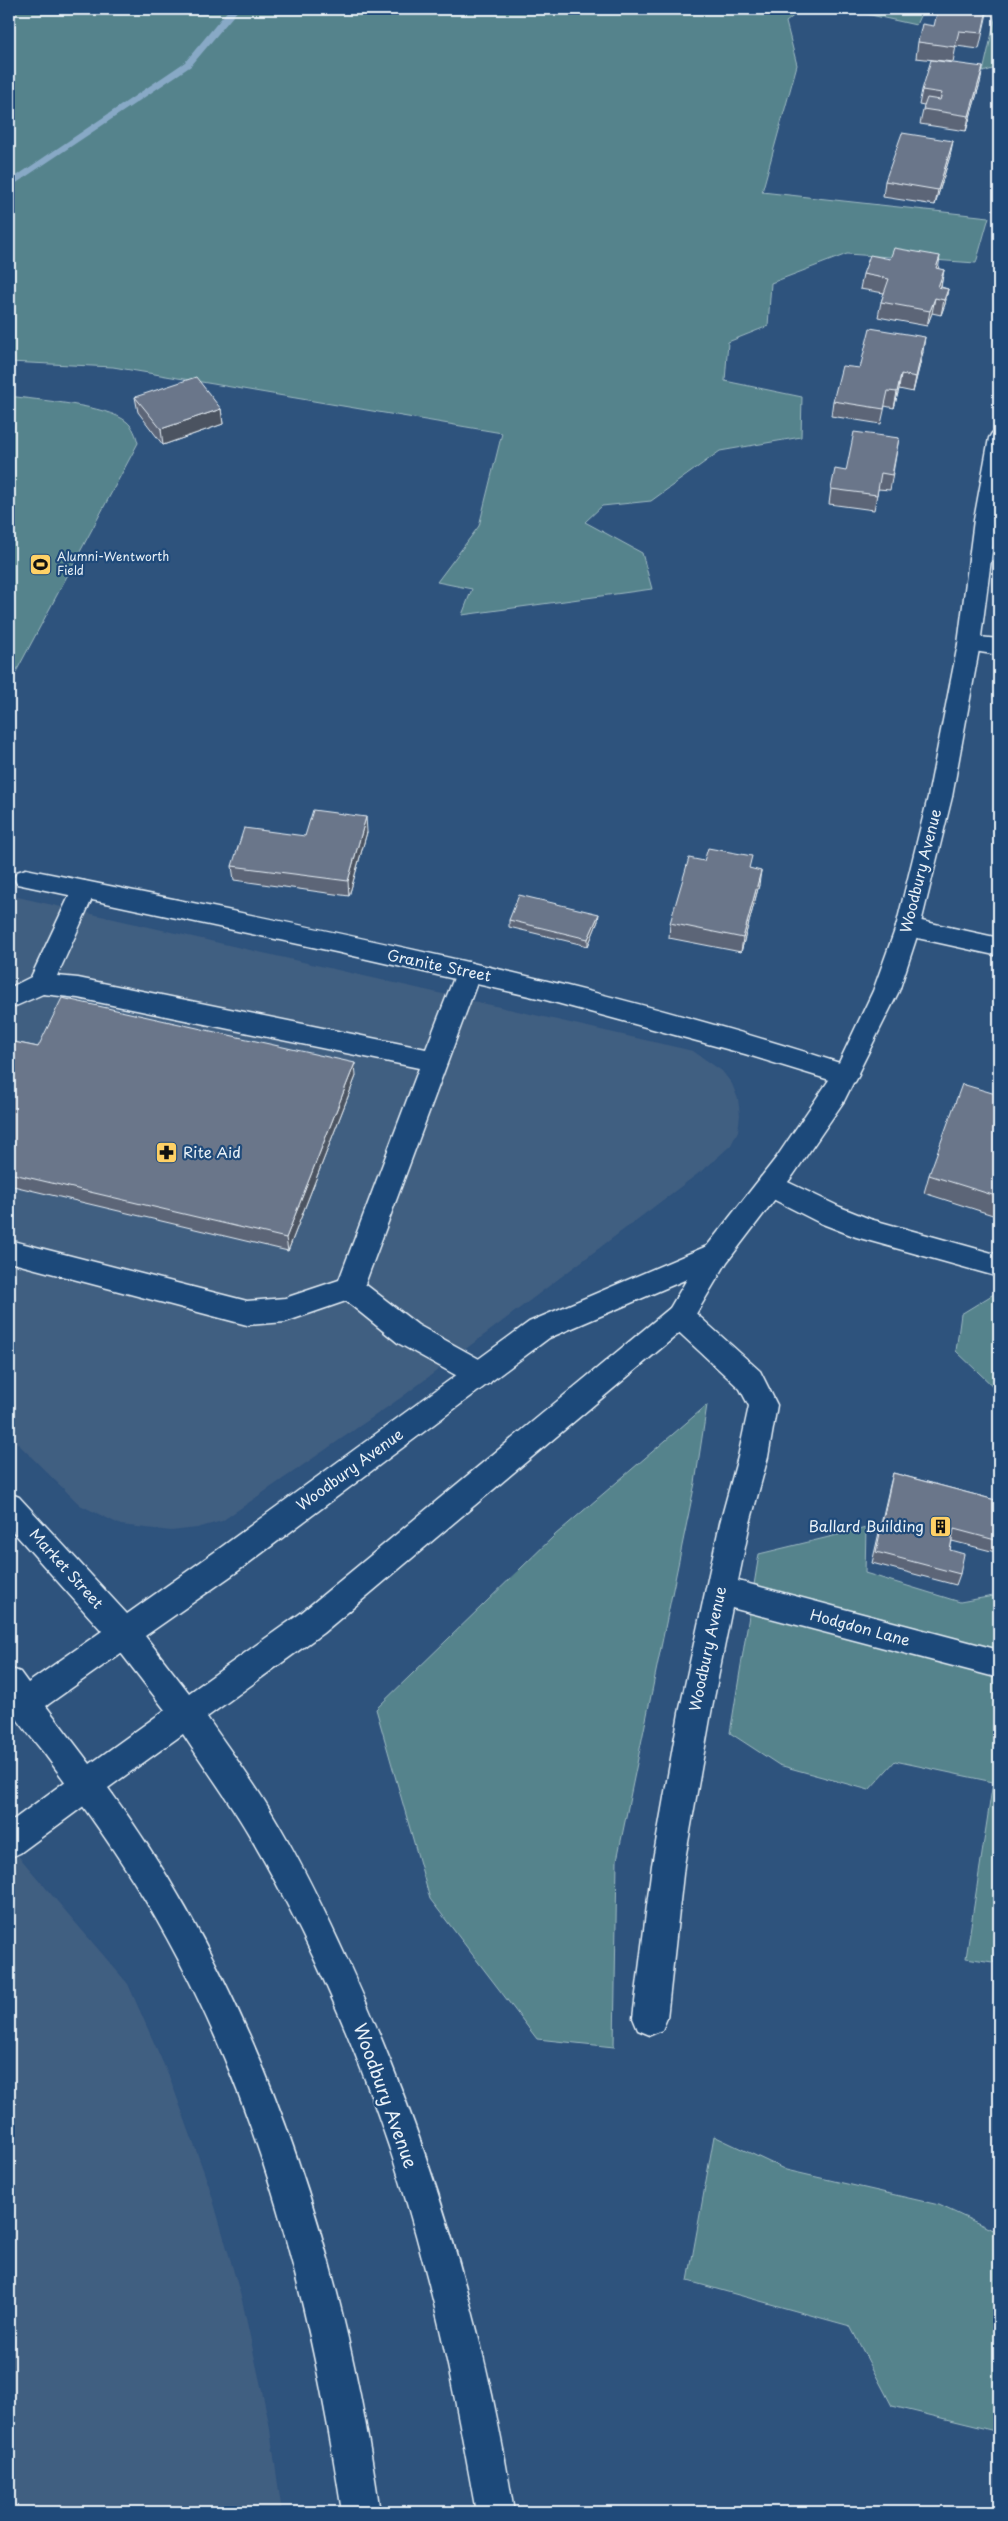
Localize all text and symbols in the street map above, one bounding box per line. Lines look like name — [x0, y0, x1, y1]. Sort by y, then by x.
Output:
place label: Alumni-Wentworth Field — [57, 547, 169, 579]
sports icon: Alumni-Wentworth Field — [29, 552, 53, 576]
street label: Woodbury Avenue — [893, 806, 946, 935]
street label: Granite Street — [385, 942, 493, 987]
place label: Rite Aid — [183, 1140, 241, 1163]
pharmacy icon: Rite Aid — [155, 1141, 179, 1165]
street label: Woodbury Avenue — [291, 1422, 407, 1515]
place label: Ballard Building — [809, 1514, 924, 1537]
building icon: Ballard Building — [928, 1515, 952, 1539]
street label: Market Street — [25, 1523, 109, 1613]
street label: Woodbury Avenue — [682, 1584, 731, 1713]
street label: Hodgdon Lane — [808, 1602, 913, 1651]
street label: Woodbury Avenue — [348, 2019, 425, 2172]

